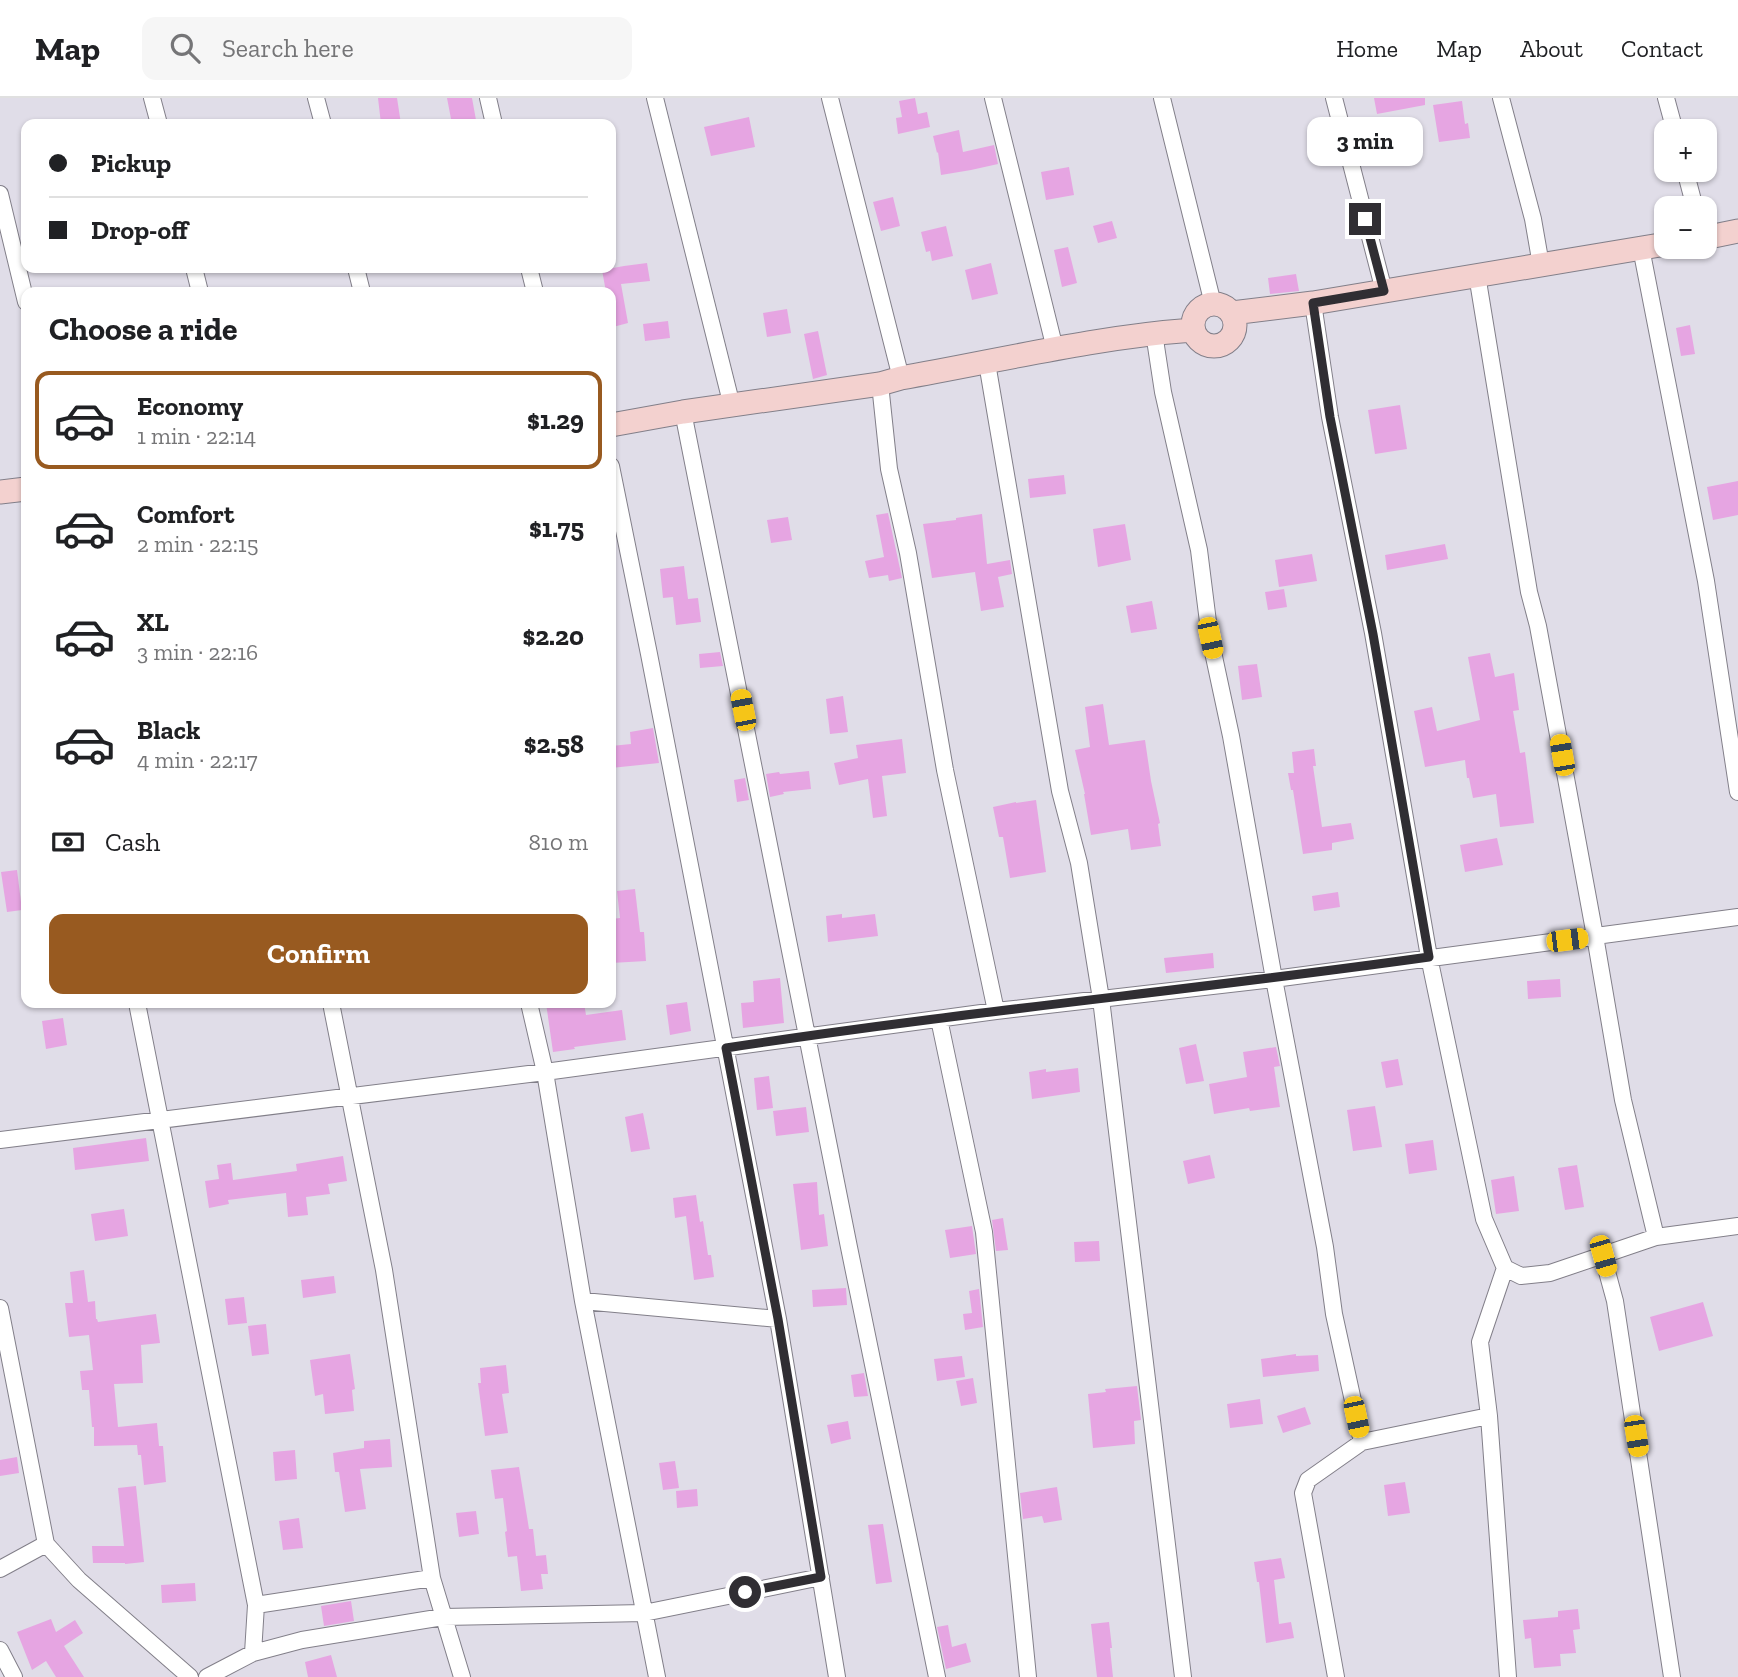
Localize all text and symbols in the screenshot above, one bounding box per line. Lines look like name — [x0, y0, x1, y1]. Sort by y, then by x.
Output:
search box — [142, 17, 632, 80]
text: Map — [35, 29, 100, 68]
icon: search — [166, 29, 204, 67]
text: Search here — [222, 32, 354, 64]
text: Home — [1336, 34, 1398, 63]
text: Map — [1436, 34, 1482, 63]
text: About — [1520, 34, 1583, 63]
text: Contact — [1621, 34, 1703, 63]
callout: 3 min — [1307, 117, 1423, 166]
map controls — [1654, 119, 1717, 259]
button: + — [1654, 119, 1717, 182]
text: 3 min — [1336, 127, 1394, 155]
text: Pickup — [91, 147, 171, 179]
button: − — [1654, 196, 1717, 259]
route end — [1349, 203, 1381, 235]
text: Drop-off — [91, 214, 188, 246]
text: Choose a ride — [49, 310, 237, 348]
icon: car — [53, 389, 116, 452]
text: Economy — [137, 390, 243, 422]
text: $1.29 — [527, 404, 584, 436]
text: 1 min · 22:14 — [137, 422, 256, 450]
icon: car — [53, 497, 116, 560]
text: Comfort — [137, 498, 234, 530]
text: $1.75 — [529, 512, 584, 544]
text: 2 min · 22:15 — [137, 530, 259, 558]
icon: car — [53, 605, 116, 668]
text: XL — [137, 606, 169, 638]
car — [1196, 615, 1225, 661]
text: $2.20 — [522, 620, 584, 652]
text: 3 min · 22:16 — [137, 638, 258, 666]
car — [729, 687, 758, 733]
icon: car — [53, 713, 116, 776]
text: Black — [137, 714, 200, 746]
text: $2.58 — [524, 728, 584, 760]
car — [1549, 732, 1576, 778]
text: 4 min · 22:17 — [137, 746, 258, 774]
icon: cash — [49, 823, 87, 861]
text: Cash — [105, 826, 160, 858]
text: 810 m — [528, 828, 588, 856]
button: Confirm — [49, 914, 588, 994]
car — [1545, 927, 1590, 953]
car — [1588, 1233, 1619, 1279]
car — [1342, 1394, 1371, 1440]
car — [1623, 1414, 1650, 1458]
route start — [729, 1576, 761, 1608]

